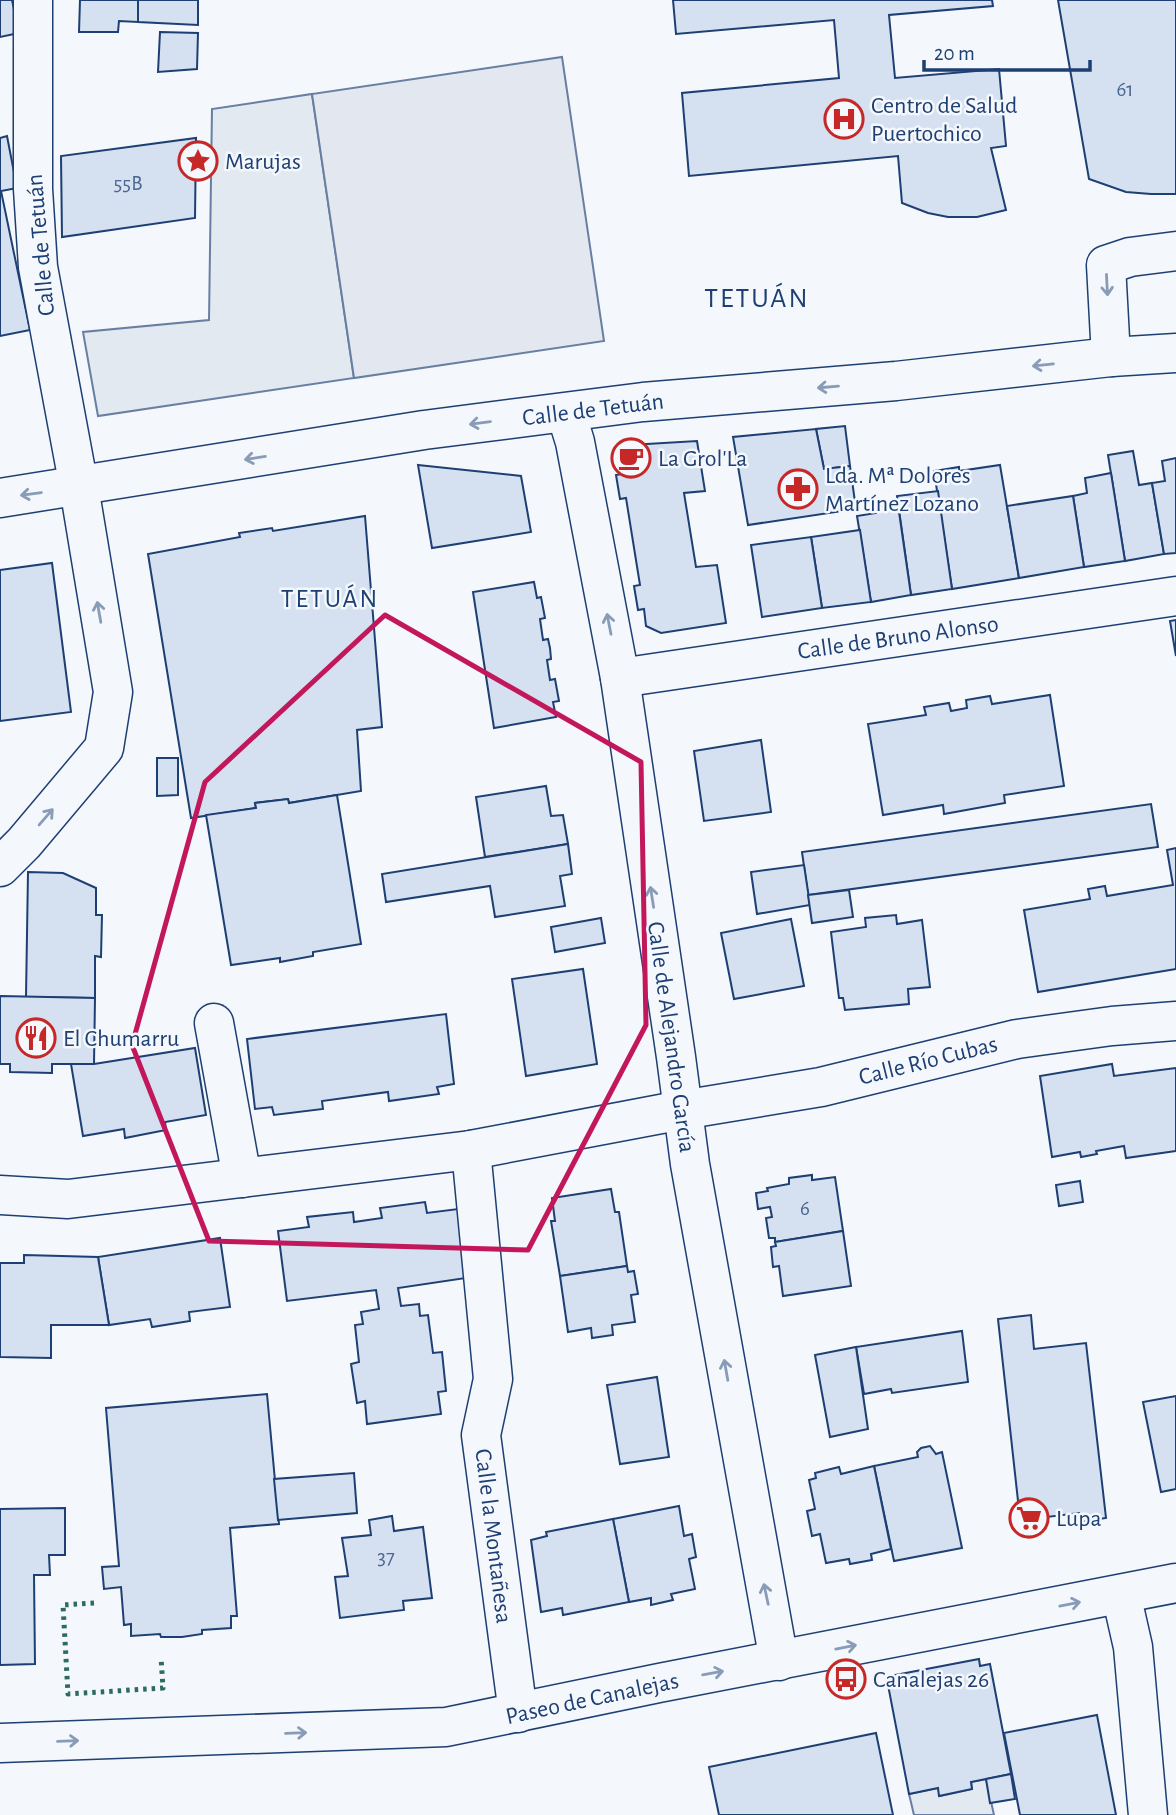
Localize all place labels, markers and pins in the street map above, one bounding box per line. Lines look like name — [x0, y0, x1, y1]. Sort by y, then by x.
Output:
place label: Centro de Salud Puertochico — [871, 94, 1018, 146]
hospital icon: Centro de Salud Puertochico — [823, 98, 865, 140]
place icon: Marujas — [177, 140, 219, 182]
place label: Marujas — [225, 150, 301, 174]
cafe icon: La Grol'La — [610, 437, 652, 479]
place label: La Grol'La — [658, 447, 747, 471]
place label: Lda. Mª Dolores Martínez Lozano — [825, 464, 979, 516]
pharmacy icon: Lda. Mª Dolores Martínez Lozano — [777, 468, 819, 510]
restaurant icon: El Chumarru — [15, 1017, 57, 1059]
place label: El Chumarru — [63, 1027, 179, 1051]
supermarket icon: Lupa — [1008, 1497, 1050, 1539]
place label: Lupa — [1056, 1507, 1102, 1531]
bus stop icon: Canalejas 26 — [825, 1658, 867, 1700]
place label: Canalejas 26 — [873, 1668, 989, 1692]

